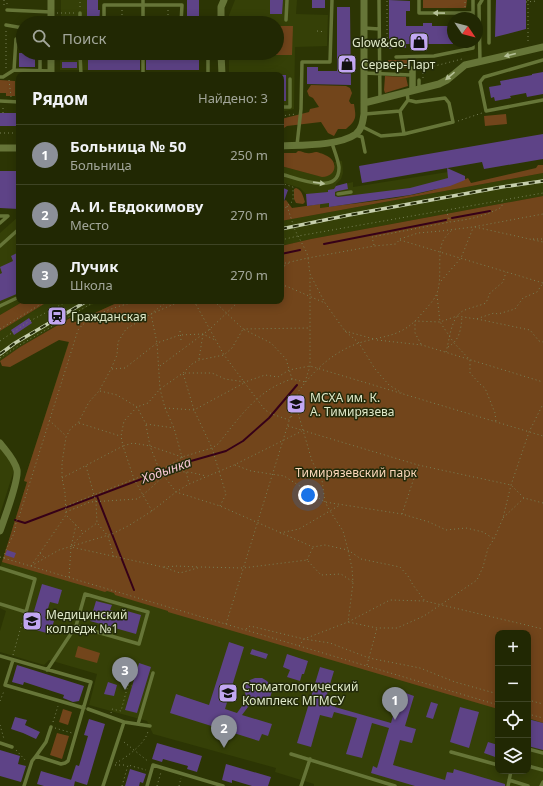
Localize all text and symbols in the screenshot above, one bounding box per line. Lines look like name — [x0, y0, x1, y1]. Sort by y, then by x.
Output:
one-way arrow — [432, 10, 445, 16]
north arrow — [447, 12, 483, 48]
search box — [16, 16, 284, 60]
icon: search — [30, 27, 52, 49]
text: Поиск — [62, 28, 107, 48]
shop icon: Glow&Go — [408, 31, 430, 53]
place label: Glow&Go — [352, 34, 405, 51]
one-way arrow — [503, 52, 516, 58]
shop icon: Сервер-Парт — [336, 53, 358, 75]
place label: Сервер-Парт — [361, 56, 436, 73]
one-way arrow — [445, 72, 455, 81]
text: Рядом — [32, 87, 88, 110]
text: Найдено: 3 — [198, 89, 268, 107]
text: Больница № 50 — [70, 136, 186, 156]
text: 1 — [41, 146, 49, 164]
text: 250 m — [230, 146, 268, 164]
text: Больница — [70, 156, 132, 174]
one-way arrow — [313, 180, 325, 186]
text: А. И. Евдокимову — [70, 196, 203, 216]
text: 2 — [41, 206, 49, 224]
text: 270 m — [230, 206, 268, 224]
text: Место — [70, 216, 109, 234]
text: Лучик — [70, 256, 118, 276]
text: 3 — [41, 266, 49, 284]
text: 270 m — [230, 266, 268, 284]
text: Школа — [70, 276, 113, 294]
station icon: Гражданская — [46, 305, 68, 327]
place label: Гражданская — [71, 308, 147, 325]
place label: МСХА им. К. А. Тимирязева — [310, 389, 394, 420]
school or university icon: МСХА им. К. А. Тимирязева — [285, 393, 307, 415]
water label: Ходынка — [138, 452, 194, 488]
park label: Тимирязевский парк — [295, 464, 417, 481]
your location — [298, 485, 318, 505]
place label: Медицинский колледж №1 — [46, 606, 127, 637]
school or university icon: Медицинский колледж №1 — [21, 610, 43, 632]
map controls — [495, 630, 531, 774]
button: + — [495, 630, 531, 666]
pin: 3 — [112, 657, 138, 690]
button: − — [495, 666, 531, 702]
place label: Стоматологический Комплекс МГМСУ — [242, 678, 358, 709]
school or university icon: Стоматологический Комплекс МГМСУ — [217, 682, 239, 704]
pin: 1 — [382, 687, 408, 720]
button: locate — [495, 702, 531, 738]
pin: 2 — [211, 715, 237, 748]
button: layers — [495, 738, 531, 774]

